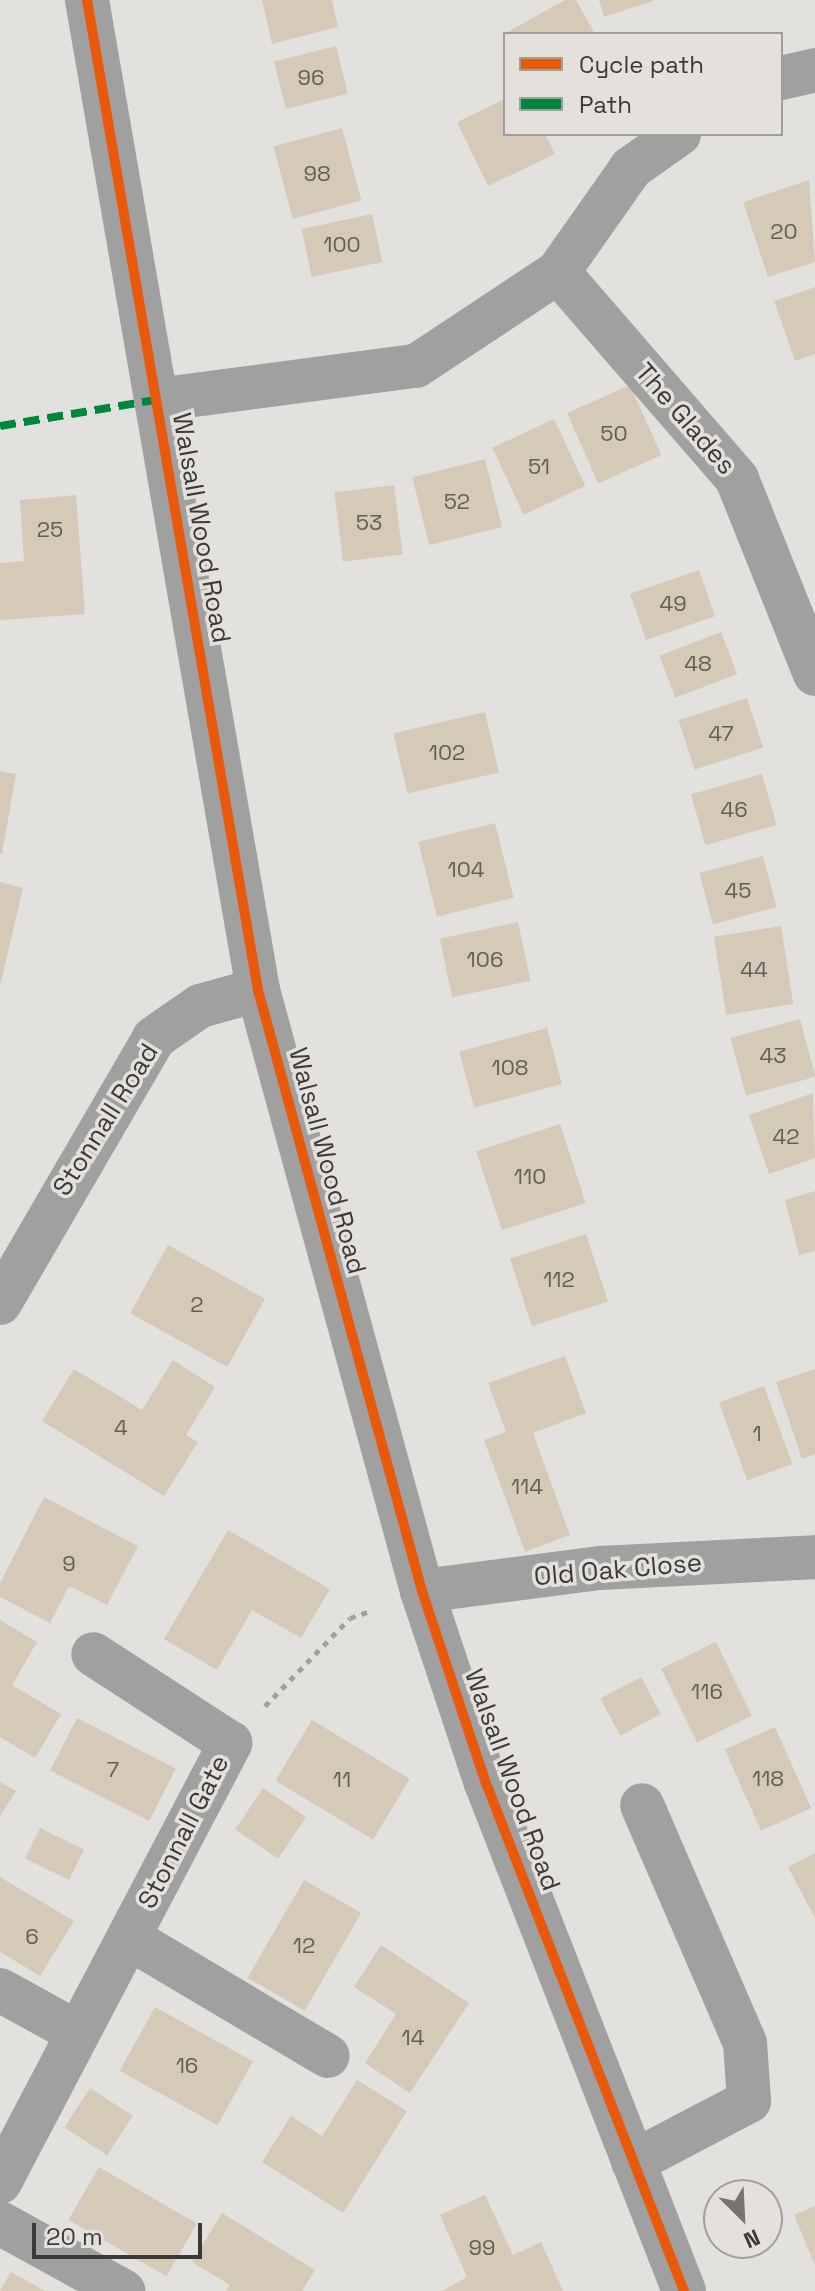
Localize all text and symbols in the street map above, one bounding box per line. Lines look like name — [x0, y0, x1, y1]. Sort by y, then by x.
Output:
legend — [503, 32, 783, 136]
text: Cycle path — [579, 49, 704, 80]
house number: 96 — [298, 65, 324, 91]
text: Path — [579, 89, 632, 120]
house number: 98 — [303, 161, 331, 187]
house number: 20 — [770, 219, 798, 245]
house number: 100 — [323, 232, 361, 258]
street label: The Glades — [628, 357, 742, 481]
street label: Walsall Wood Road — [165, 410, 237, 646]
house number: 50 — [600, 421, 628, 447]
house number: 51 — [528, 454, 550, 480]
house number: 52 — [444, 489, 470, 515]
house number: 53 — [356, 510, 382, 536]
house number: 25 — [37, 517, 63, 543]
house number: 49 — [659, 591, 687, 617]
house number: 48 — [684, 651, 712, 677]
house number: 47 — [708, 721, 734, 747]
house number: 102 — [429, 740, 465, 766]
house number: 46 — [720, 797, 748, 823]
house number: 104 — [447, 857, 485, 883]
house number: 45 — [725, 878, 751, 904]
house number: 106 — [467, 947, 503, 973]
house number: 44 — [740, 957, 768, 983]
street label: Stonnall Road — [47, 1038, 165, 1202]
house number: 43 — [759, 1043, 787, 1069]
street label: Walsall Wood Road — [282, 1044, 372, 1278]
house number: 108 — [491, 1055, 529, 1081]
house number: 42 — [772, 1124, 800, 1150]
house number: 110 — [514, 1164, 546, 1190]
house number: 112 — [543, 1267, 575, 1293]
house number: 2 — [190, 1292, 204, 1318]
house number: 4 — [114, 1415, 128, 1441]
house number: 1 — [752, 1421, 762, 1447]
house number: 114 — [511, 1474, 543, 1500]
street label: Old Oak Close — [533, 1547, 703, 1593]
house number: 9 — [62, 1551, 76, 1577]
street label: Walsall Wood Road — [457, 1665, 567, 1895]
house number: 116 — [691, 1679, 723, 1705]
street label: Stonnall Gate — [132, 1750, 236, 1914]
house number: 7 — [107, 1757, 119, 1783]
house number: 118 — [752, 1766, 784, 1792]
house number: 11 — [333, 1767, 351, 1793]
house number: 6 — [25, 1924, 39, 1950]
house number: 12 — [293, 1933, 315, 1959]
house number: 14 — [402, 2025, 424, 2051]
house number: 16 — [176, 2053, 198, 2079]
north arrow — [703, 2179, 783, 2259]
scale bar — [36, 2207, 206, 2257]
text: 20 m — [46, 2221, 103, 2252]
text: N — [740, 2223, 764, 2255]
house number: 99 — [469, 2235, 495, 2261]

